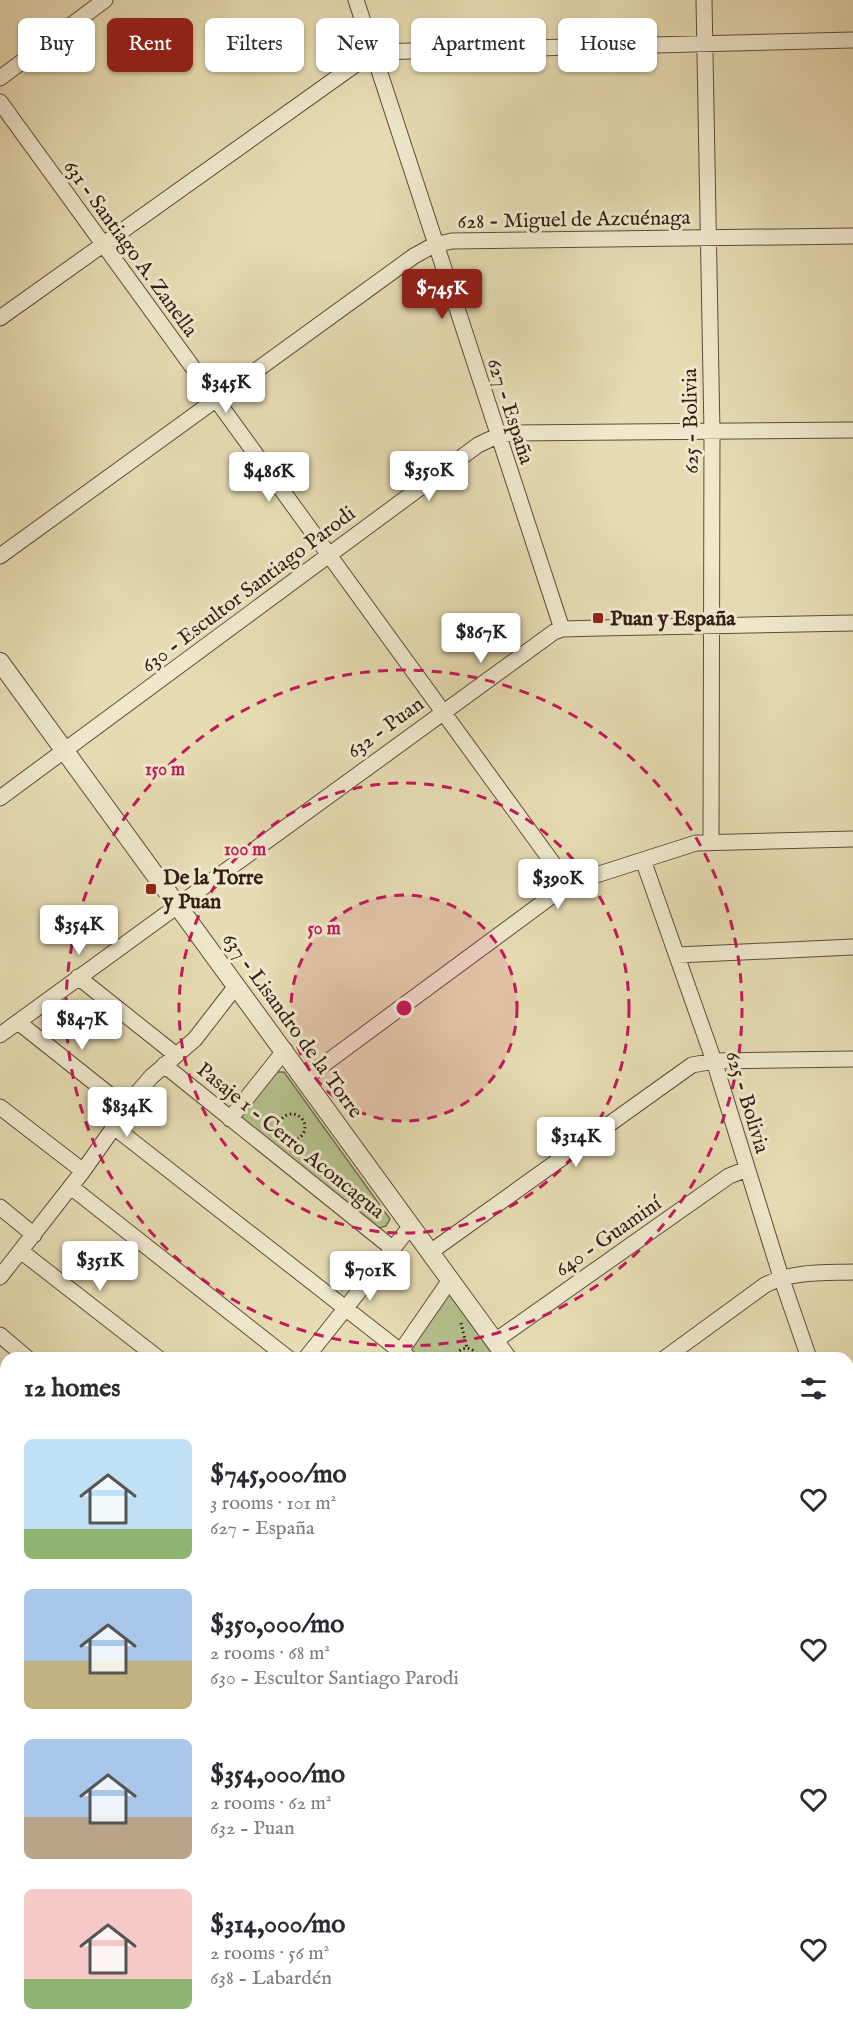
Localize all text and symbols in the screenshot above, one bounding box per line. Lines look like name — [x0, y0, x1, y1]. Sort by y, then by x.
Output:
chip: Buy — [18, 18, 95, 72]
chip: Rent — [107, 18, 193, 72]
chip: Filters — [205, 18, 304, 72]
chip: New — [316, 18, 399, 72]
chip: Apartment — [411, 18, 546, 72]
chip: House — [558, 18, 657, 72]
street label: 631 - Santiago A. Zanella — [56, 155, 204, 344]
street label: 628 - Miguel de Azcuénaga — [457, 205, 692, 236]
pin: $745K — [400, 269, 484, 320]
text: $745K — [416, 276, 468, 301]
street label: 627 - España — [480, 355, 540, 469]
pin: $345K — [184, 363, 268, 414]
street label: 625 - Bolivia — [677, 367, 706, 474]
text: $345K — [201, 370, 251, 395]
pin: $350K — [387, 451, 471, 502]
pin: $486K — [227, 452, 311, 503]
text: $350K — [404, 458, 454, 483]
text: $486K — [243, 459, 295, 484]
street label: 630 - Escultor Santiago Parodi — [136, 501, 361, 680]
place label: Puan y España — [610, 606, 736, 633]
marker: Puan y España — [591, 611, 605, 625]
pin: $867K — [439, 613, 523, 664]
text: $867K — [455, 620, 507, 645]
street label: 632 - Puan — [342, 691, 430, 765]
text: 150 m — [145, 759, 185, 782]
text: 100 m — [224, 839, 266, 862]
pin: $390K — [516, 859, 600, 910]
place label: De la Torre y Puan — [162, 865, 264, 916]
text: $390K — [532, 866, 584, 891]
marker: De la Torre y Puan — [144, 882, 158, 896]
pin: $354K — [37, 905, 121, 956]
text: $354K — [54, 912, 104, 937]
text: 50 m — [307, 918, 341, 941]
street label: 637 - Lisandro de la Torre — [215, 928, 368, 1124]
centre of rings — [394, 998, 414, 1018]
pin: $847K — [40, 1000, 124, 1051]
text: $847K — [56, 1007, 108, 1032]
street label: 625 - Bolivia — [718, 1048, 775, 1158]
street label: Pasaje 1 - Cerro Aconcagua — [190, 1057, 390, 1226]
pin: $834K — [85, 1087, 169, 1138]
text: $834K — [102, 1094, 152, 1119]
pin: $314K — [534, 1117, 618, 1168]
text: $314K — [551, 1124, 601, 1149]
street label: 640 - Guaminí — [550, 1190, 668, 1284]
pin: $351K — [58, 1241, 142, 1292]
text: $351K — [76, 1248, 124, 1273]
pin: $701K — [328, 1251, 412, 1302]
text: $701K — [344, 1258, 396, 1283]
text: 12 homes — [24, 1372, 120, 1405]
icon: filters — [797, 1372, 830, 1405]
text: $745,000/mo — [210, 1458, 347, 1491]
icon: home — [72, 1463, 144, 1535]
icon: heart — [797, 1483, 830, 1516]
text: 3 rooms · 101 m² — [210, 1491, 336, 1516]
text: 627 - España — [210, 1516, 315, 1541]
text: $350,000/mo — [210, 1608, 344, 1641]
icon: home — [72, 1613, 144, 1685]
icon: heart — [797, 1633, 830, 1666]
text: 2 rooms · 68 m² — [210, 1641, 330, 1666]
text: 630 - Escultor Santiago Parodi — [210, 1666, 459, 1691]
text: $354,000/mo — [210, 1758, 345, 1791]
icon: home — [72, 1763, 144, 1835]
icon: heart — [797, 1783, 830, 1816]
text: 2 rooms · 62 m² — [210, 1791, 332, 1816]
text: 632 - Puan — [210, 1816, 295, 1841]
text: $314,000/mo — [210, 1908, 345, 1941]
icon: home — [72, 1913, 144, 1985]
icon: heart — [797, 1933, 830, 1966]
text: 2 rooms · 56 m² — [210, 1941, 329, 1966]
text: 638 - Labardén — [210, 1966, 332, 1991]

